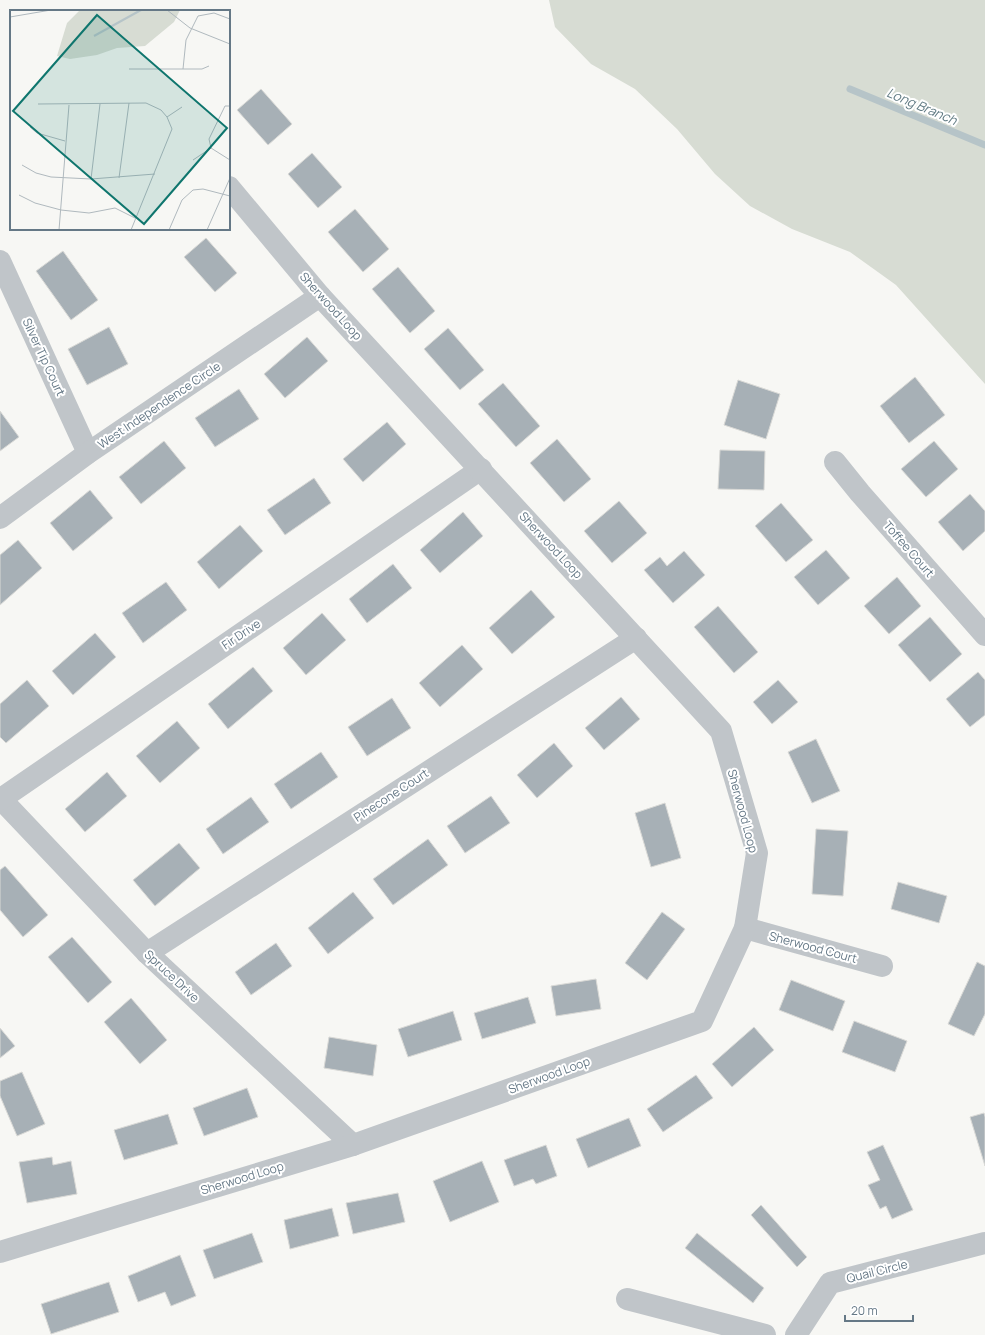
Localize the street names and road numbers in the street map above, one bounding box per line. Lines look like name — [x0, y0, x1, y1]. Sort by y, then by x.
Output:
street label: Sherwood Loop — [296, 268, 366, 344]
street label: Silver Tip Court — [19, 315, 70, 399]
street label: West Independence Circle — [94, 358, 224, 452]
street label: Sherwood Loop — [515, 508, 587, 582]
street label: Toffee Court — [880, 517, 938, 581]
street label: Fir Drive — [218, 615, 264, 653]
street label: Pinecone Court — [350, 764, 432, 826]
street label: Sherwood Loop — [724, 767, 762, 855]
street label: Sherwood Court — [767, 927, 859, 967]
street label: Spruce Drive — [141, 946, 203, 1006]
street label: Sherwood Loop — [506, 1052, 592, 1098]
street label: Sherwood Loop — [198, 1157, 286, 1199]
street label: Quail Circle — [845, 1255, 909, 1287]

